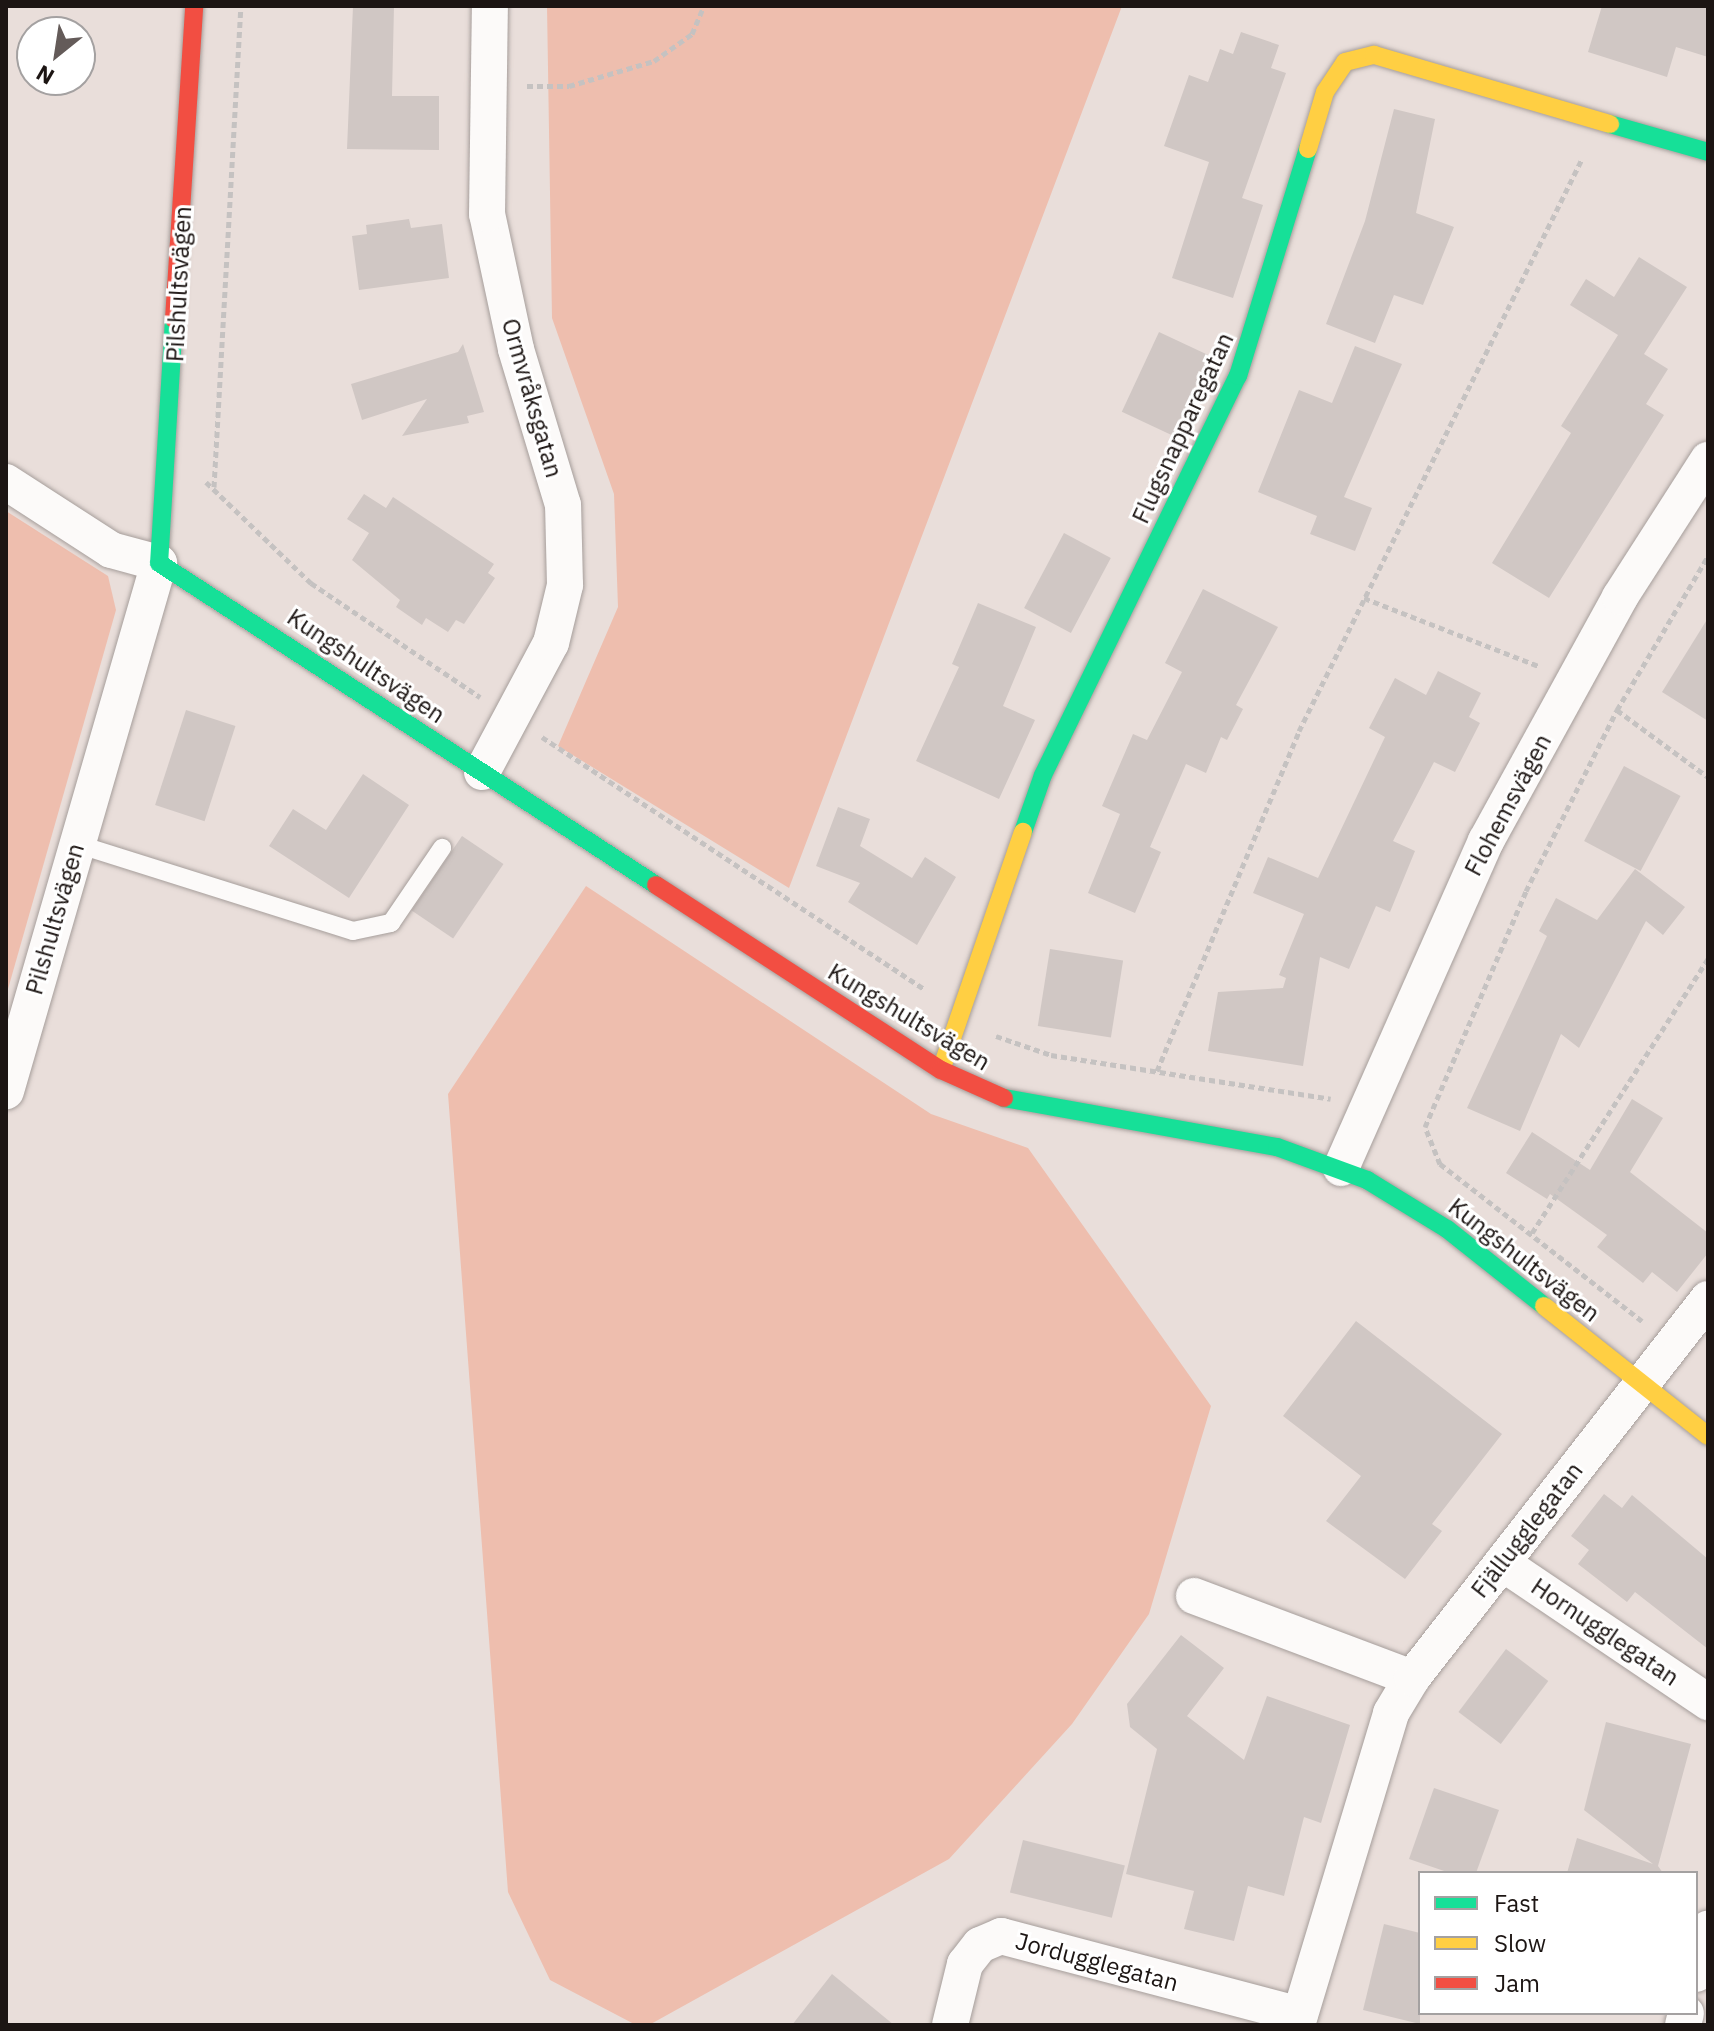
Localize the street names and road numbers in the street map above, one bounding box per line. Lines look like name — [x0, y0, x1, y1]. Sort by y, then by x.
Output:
street label: Pilshultsvägen — [161, 205, 197, 363]
street label: Ormvråksgatan — [496, 315, 568, 481]
street label: Flugsnapparegatan — [1126, 328, 1240, 528]
street label: Kungshultsvägen — [282, 603, 450, 729]
street label: Flohemsvägen — [1459, 729, 1557, 881]
street label: Pilshultsvägen — [20, 840, 90, 998]
street label: Kungshultsvägen — [823, 957, 995, 1077]
street label: Kungshultsvägen — [1443, 1192, 1605, 1328]
street label: Fjällugglegatan — [1465, 1457, 1589, 1603]
street label: Hornugglegatan — [1526, 1572, 1684, 1692]
street label: Jordugglegatan — [1012, 1926, 1182, 1998]

